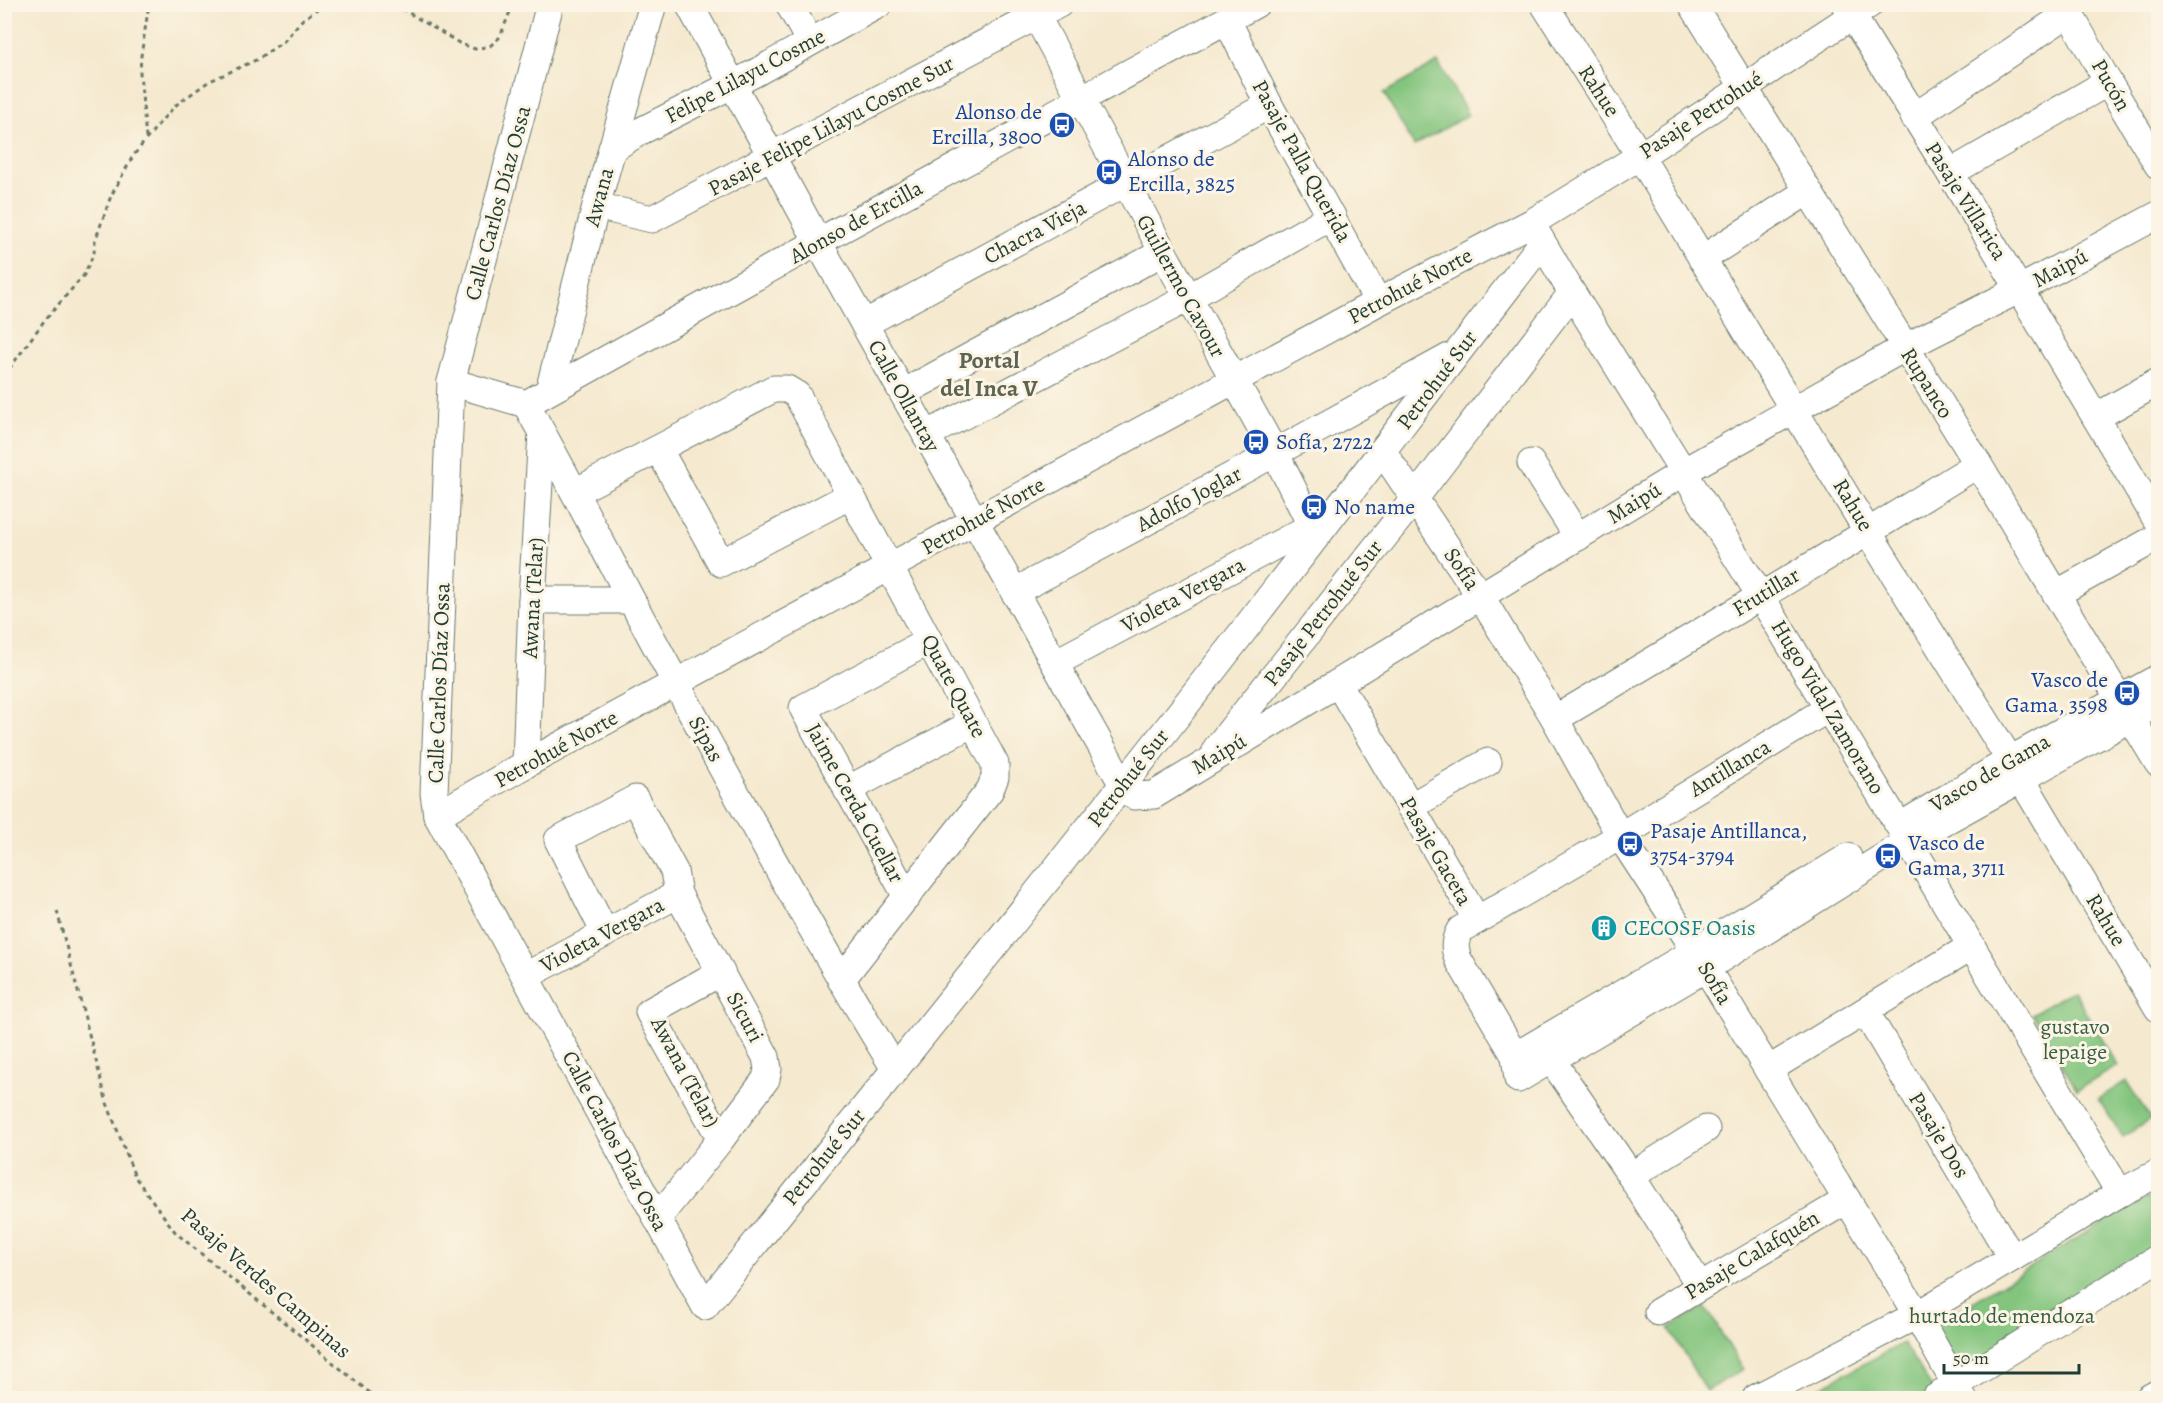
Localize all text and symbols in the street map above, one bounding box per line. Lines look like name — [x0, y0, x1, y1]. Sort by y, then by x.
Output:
street label: Felipe Lilayu Cosme — [660, 21, 830, 131]
street label: Pasaje Felipe Lilayu Cosme Sur — [703, 48, 959, 204]
street label: Pucón — [2084, 53, 2138, 117]
street label: Rahue — [1571, 59, 1627, 123]
street label: Pasaje Petrohué — [1633, 64, 1769, 166]
street label: Pasaje Palla Querida — [1245, 74, 1360, 248]
place label: Alonso de Ercilla, 3800 — [931, 97, 1042, 152]
street label: Calle Carlos Díaz Ossa — [458, 102, 539, 304]
bus stop icon: Alonso de Ercilla, 3800 — [1047, 110, 1077, 140]
street label: Pasaje Villarica — [1918, 136, 2015, 267]
place label: Alonso de Ercilla, 3825 — [1127, 144, 1235, 199]
bus stop icon: Alonso de Ercilla, 3825 — [1094, 157, 1124, 187]
street label: Awana — [576, 163, 621, 231]
street label: Alonso de Ercilla — [783, 173, 929, 271]
street label: Chacra Vieja — [978, 192, 1092, 272]
street label: Guillermo Cavour — [1129, 209, 1233, 363]
street label: Petrohué Norte — [1342, 241, 1478, 331]
street label: Maipú — [2027, 241, 2093, 295]
street label: Petrohué Sur — [1390, 324, 1484, 436]
street label: Calle Ollantay — [861, 334, 947, 458]
street label: Rupanco — [1893, 342, 1961, 424]
district label: Portal del Inca V — [940, 344, 1039, 404]
bus stop icon: Sofía, 2722 — [1241, 427, 1271, 457]
place label: Sofía, 2722 — [1276, 427, 1373, 457]
street label: Adolfo Joglar — [1130, 459, 1247, 540]
street label: Petrohué Norte — [916, 470, 1050, 562]
street label: Rahue — [1826, 473, 1880, 537]
street label: Maipú — [1601, 475, 1667, 531]
bus stop icon: No name — [1299, 492, 1329, 522]
place label: No name — [1334, 492, 1415, 522]
street label: Pasaje Petrohué Sur — [1256, 534, 1390, 692]
street label: Awana (Telar) — [515, 537, 551, 660]
street label: Sofía — [1437, 542, 1488, 597]
street label: Violeta Vergara — [1115, 549, 1251, 641]
street label: Frutillar — [1727, 560, 1805, 624]
street label: Calle Carlos Díaz Ossa — [421, 582, 458, 784]
street label: Hugo Vidal Zamorano — [1764, 614, 1892, 800]
street label: Quate Quate — [914, 629, 994, 743]
place label: Vasco de Gama, 3598 — [2005, 665, 2108, 720]
bus stop icon: Vasco de Gama, 3598 — [2112, 678, 2142, 708]
street label: Petrohué Norte — [489, 703, 623, 795]
street label: Sipas — [681, 711, 731, 767]
street label: Jaime Cerda Cuellar — [799, 718, 911, 888]
street label: Petrohué Sur — [1080, 723, 1176, 833]
street label: Maipú — [1186, 726, 1252, 782]
street label: Vasco de Gama — [1923, 726, 2056, 820]
street label: Antillanca — [1683, 731, 1777, 805]
street label: Pasaje Gaceta — [1393, 791, 1480, 912]
place label: Pasaje Antillanca, 3754-3794 — [1650, 816, 1808, 871]
place label: Vasco de Gama, 3711 — [1907, 828, 2005, 883]
bus stop icon: Pasaje Antillanca, 3754-3794 — [1615, 829, 1645, 859]
bus stop icon: Vasco de Gama, 3711 — [1873, 841, 1903, 871]
street label: Rahue — [2079, 888, 2133, 952]
street label: Violeta Vergara — [534, 889, 670, 981]
building icon: CECOSF Oasis — [1589, 913, 1619, 943]
place label: CECOSF Oasis — [1624, 913, 1756, 943]
street label: Sofía — [1690, 956, 1740, 1011]
street label: Sicuri — [719, 986, 771, 1048]
street label: Awana (Telar) — [643, 1011, 727, 1133]
park label: gustavo lepaige — [2040, 1012, 2110, 1067]
street label: Calle Carlos Díaz Ossa — [555, 1045, 676, 1237]
street label: Pasaje Dos — [1901, 1086, 1977, 1184]
street label: Petrohué Sur — [775, 1102, 873, 1212]
street label: Pasaje Verdes Campinas — [174, 1201, 358, 1365]
street label: Pasaje Calafquén — [1679, 1203, 1825, 1307]
park label: hurtado de mendoza — [1909, 1301, 2096, 1331]
scale bar — [1944, 1337, 2079, 1375]
text: 50 m — [1953, 1346, 1989, 1370]

